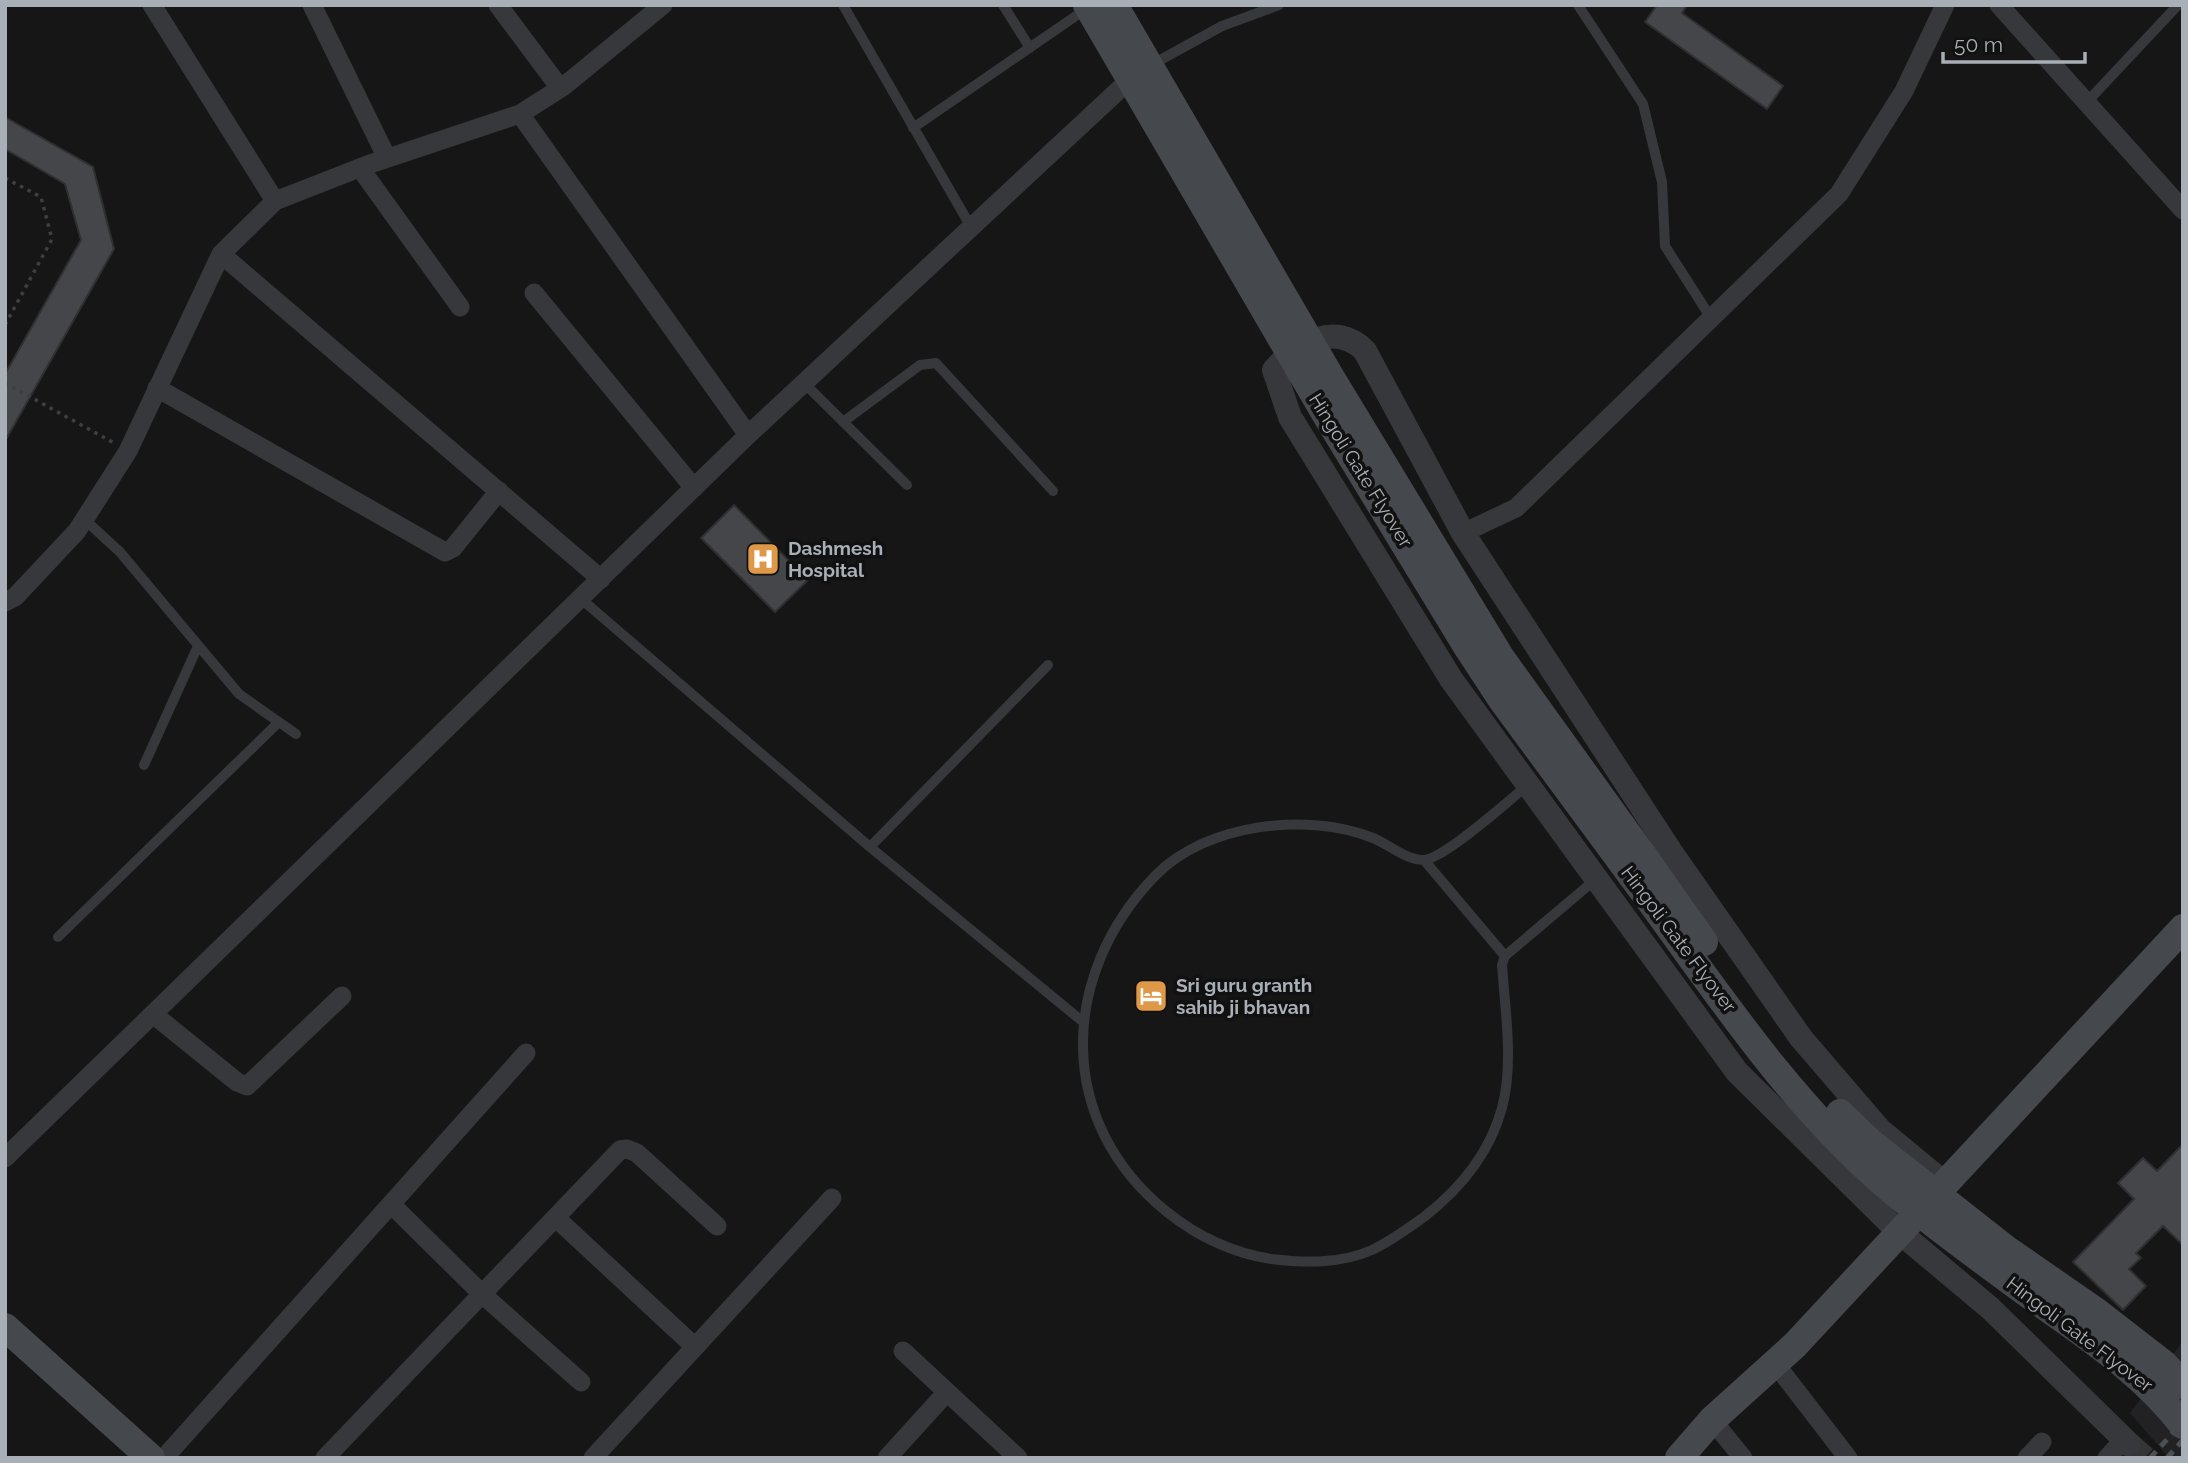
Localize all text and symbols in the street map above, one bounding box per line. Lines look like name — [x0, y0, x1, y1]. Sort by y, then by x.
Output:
scale bar — [1943, 21, 2085, 65]
text: 50 m — [1954, 32, 2003, 57]
street label: Hingoli Gate Flyover — [1305, 389, 1417, 551]
place label: Dashmesh Hospital — [788, 537, 883, 581]
hospital icon: Dashmesh Hospital — [744, 540, 782, 578]
street label: Hingoli Gate Flyover — [1617, 862, 1741, 1017]
place label: Sri guru granth sahib ji bhavan — [1176, 974, 1312, 1018]
hotel icon: Sri guru granth sahib ji bhavan — [1132, 977, 1170, 1015]
street label: Hingoli Gate Flyover — [2003, 1272, 2158, 1396]

